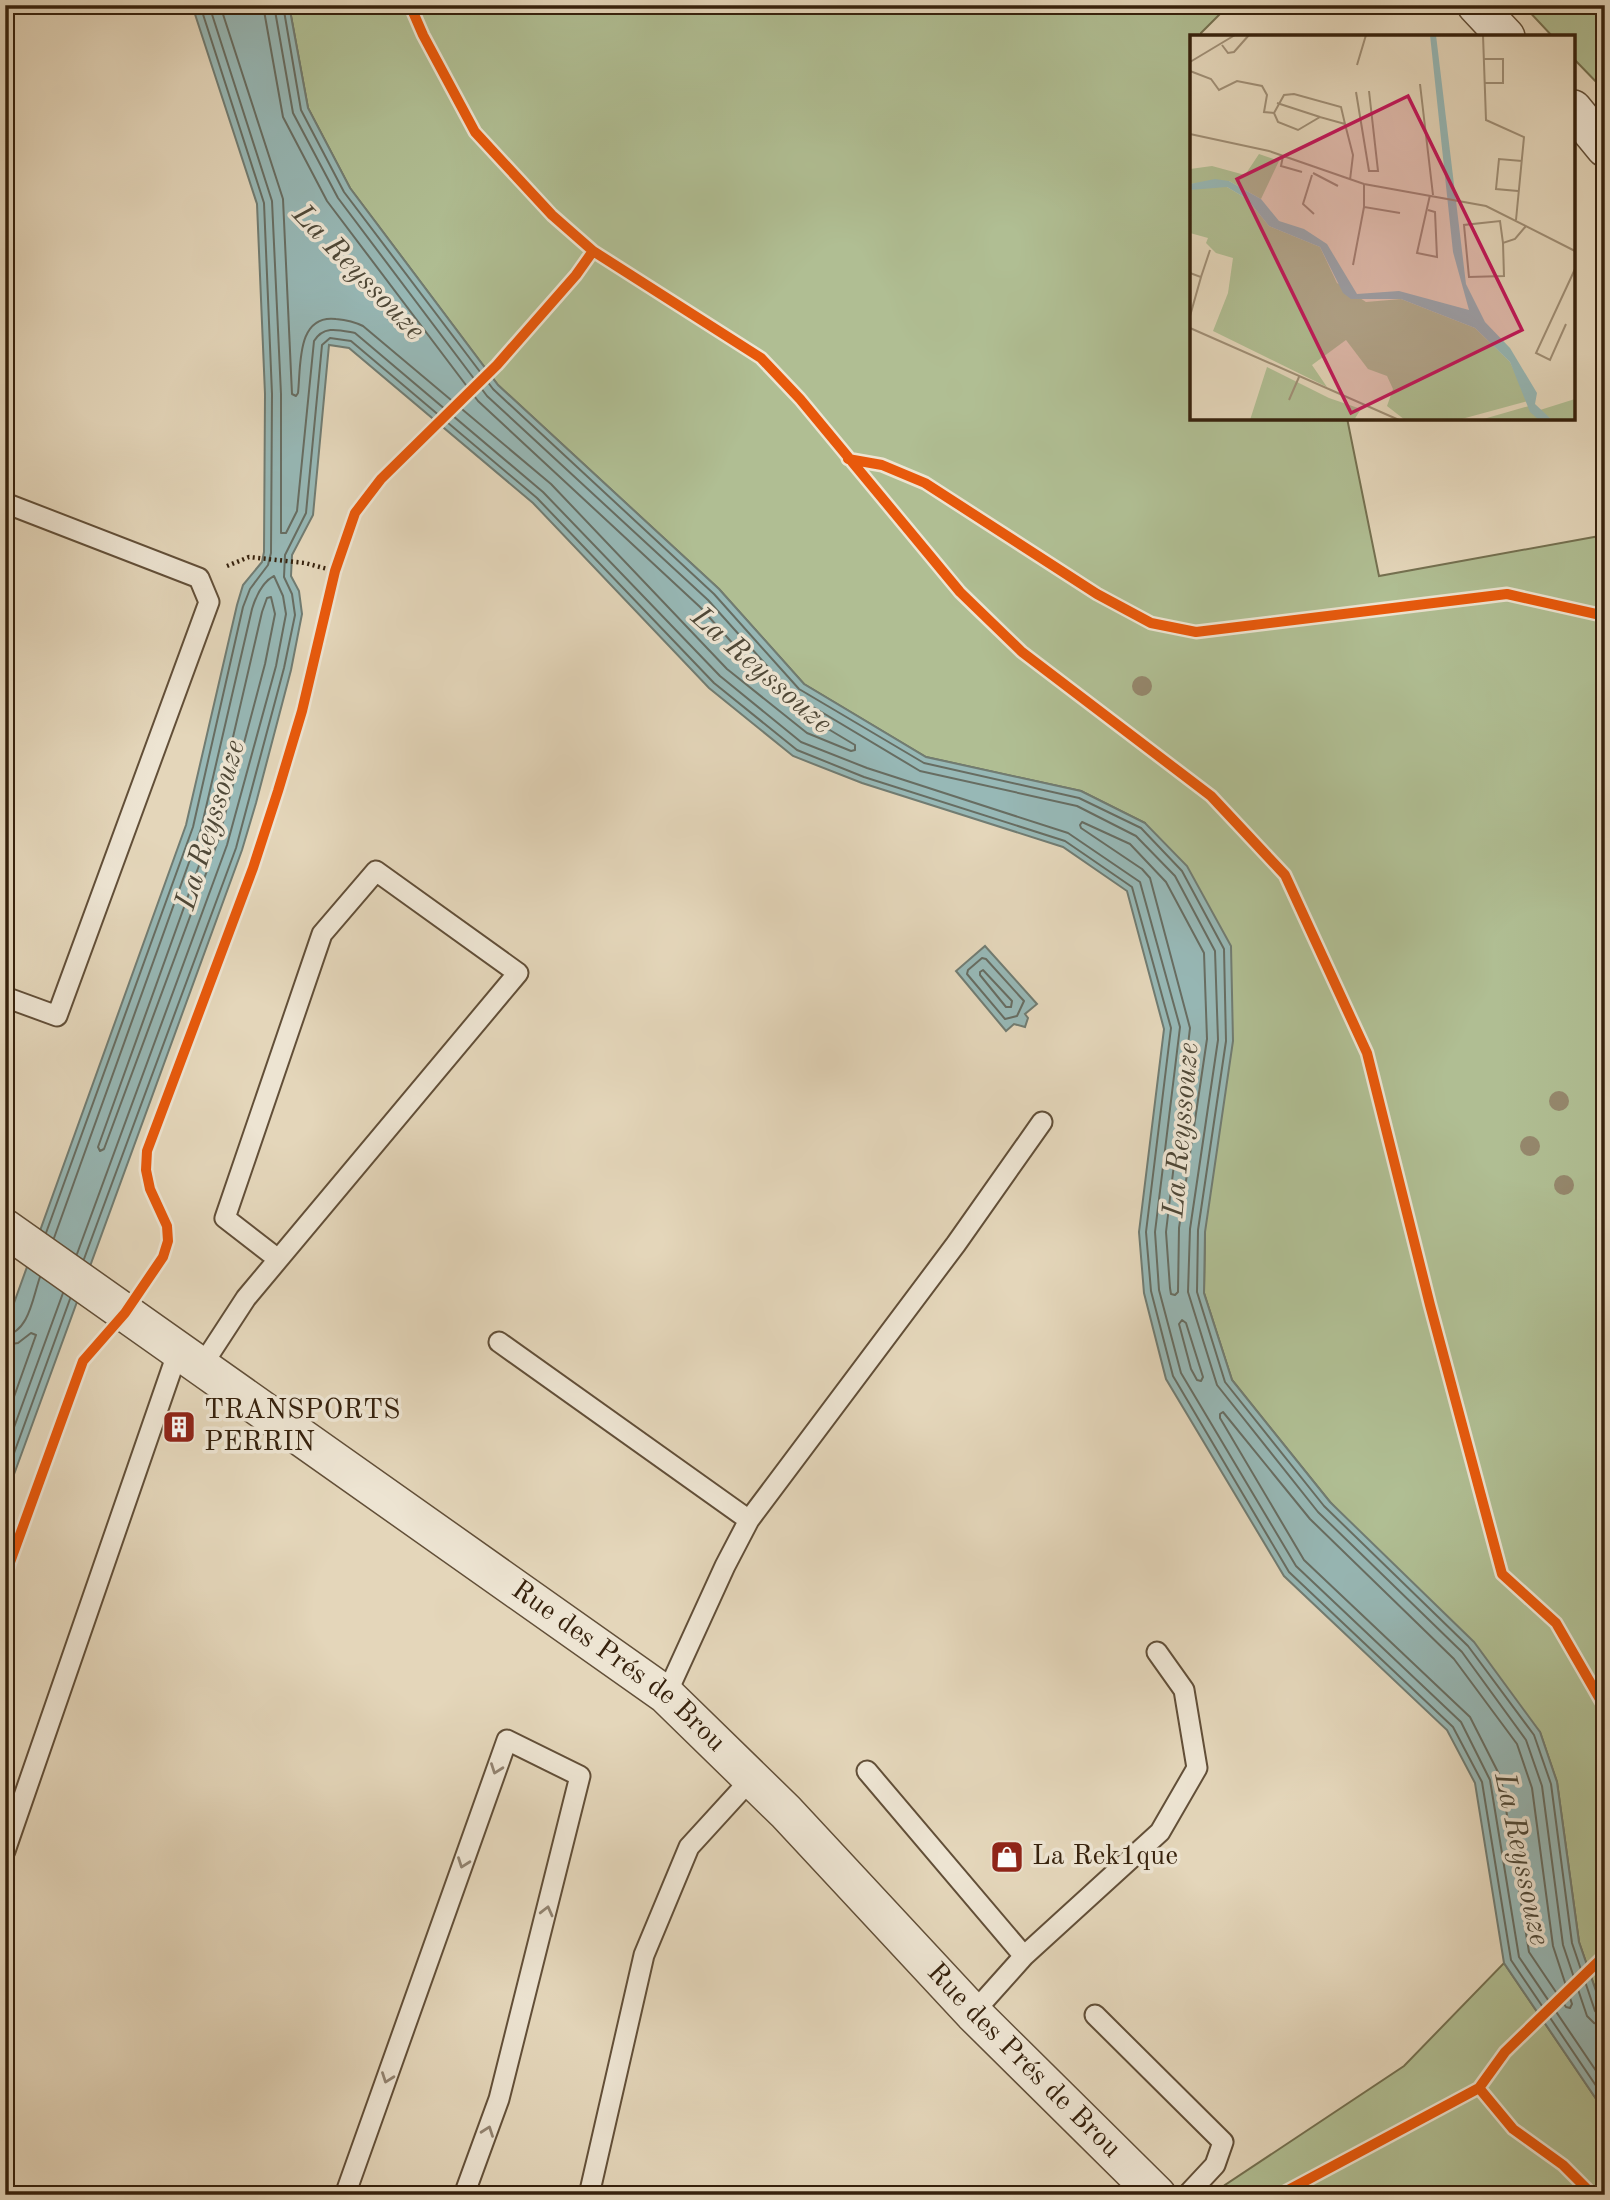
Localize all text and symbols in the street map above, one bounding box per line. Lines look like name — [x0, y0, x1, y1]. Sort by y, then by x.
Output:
inset map — [1190, 35, 1575, 420]
water label: La Reyssouze — [285, 199, 430, 347]
water label: La Reyssouze — [684, 601, 837, 740]
water label: La Reyssouze — [171, 737, 251, 914]
water label: La Reyssouze — [1159, 1041, 1205, 1220]
place label: TRANSPORTS PERRIN — [204, 1397, 400, 1457]
building icon: TRANSPORTS PERRIN — [160, 1408, 198, 1446]
street label: Rue des Prés de Brou — [506, 1576, 730, 1758]
one-way arrow — [491, 1763, 505, 1775]
water label: La Reyssouze — [1488, 1769, 1554, 1948]
shop icon: La Rek1que — [988, 1838, 1026, 1876]
place label: La Rek1que — [1032, 1843, 1178, 1871]
one-way arrow — [457, 1857, 471, 1869]
one-way arrow — [538, 1905, 553, 1917]
street label: Rue des Prés de Brou — [921, 1959, 1125, 2164]
one-way arrow — [381, 2071, 395, 2083]
one-way arrow — [480, 2125, 494, 2137]

